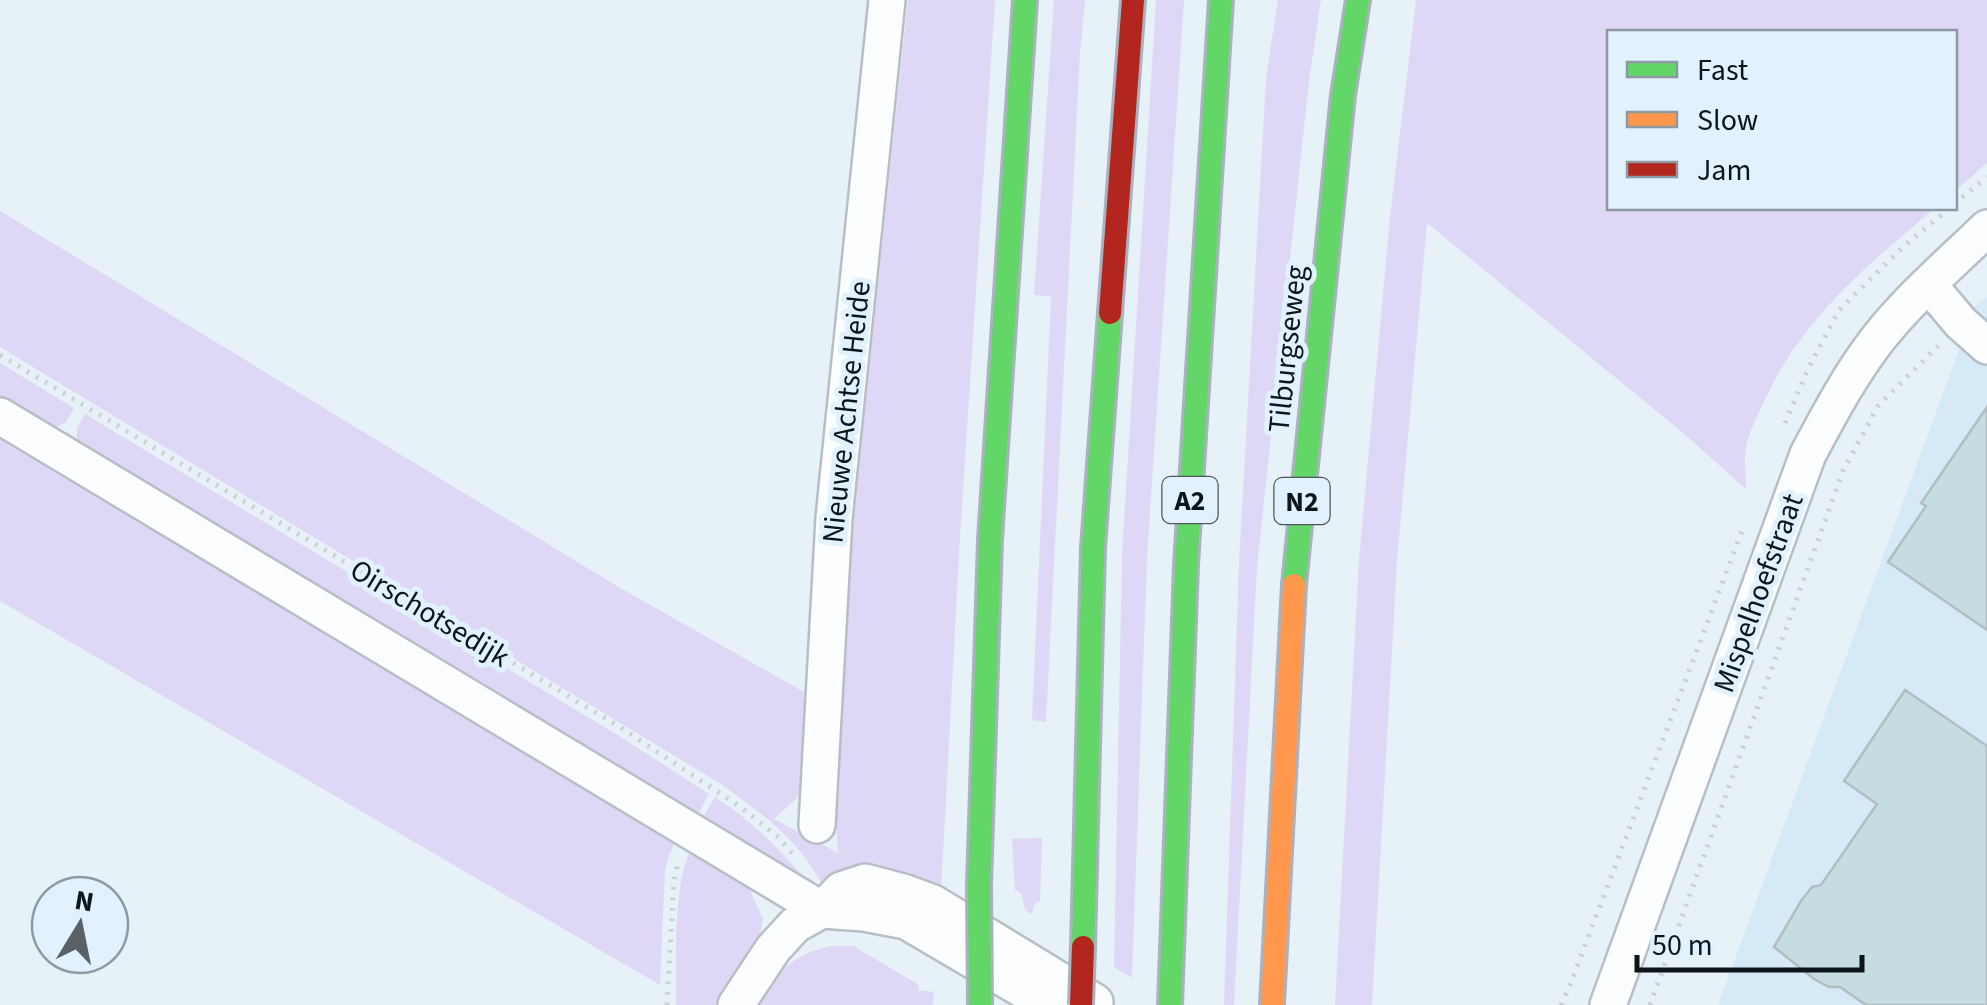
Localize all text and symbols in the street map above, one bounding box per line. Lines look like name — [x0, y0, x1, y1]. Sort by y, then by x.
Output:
legend — [1607, 30, 1957, 210]
text: Fast — [1697, 49, 1748, 92]
text: Slow — [1697, 99, 1758, 142]
text: Jam — [1697, 149, 1751, 192]
street label: Tilburgseweg — [1257, 263, 1318, 435]
street label: Nieuwe Achtse Heide — [811, 279, 882, 545]
road number: A2 — [1162, 477, 1218, 523]
road number: N2 — [1274, 478, 1330, 524]
street label: Mispelhoefstraat — [1703, 488, 1814, 699]
street label: Oirschotsedijk — [342, 549, 518, 678]
north arrow — [30, 875, 130, 975]
text: N — [72, 880, 97, 923]
scale bar — [1637, 910, 1862, 972]
text: 50 m — [1652, 924, 1713, 967]

